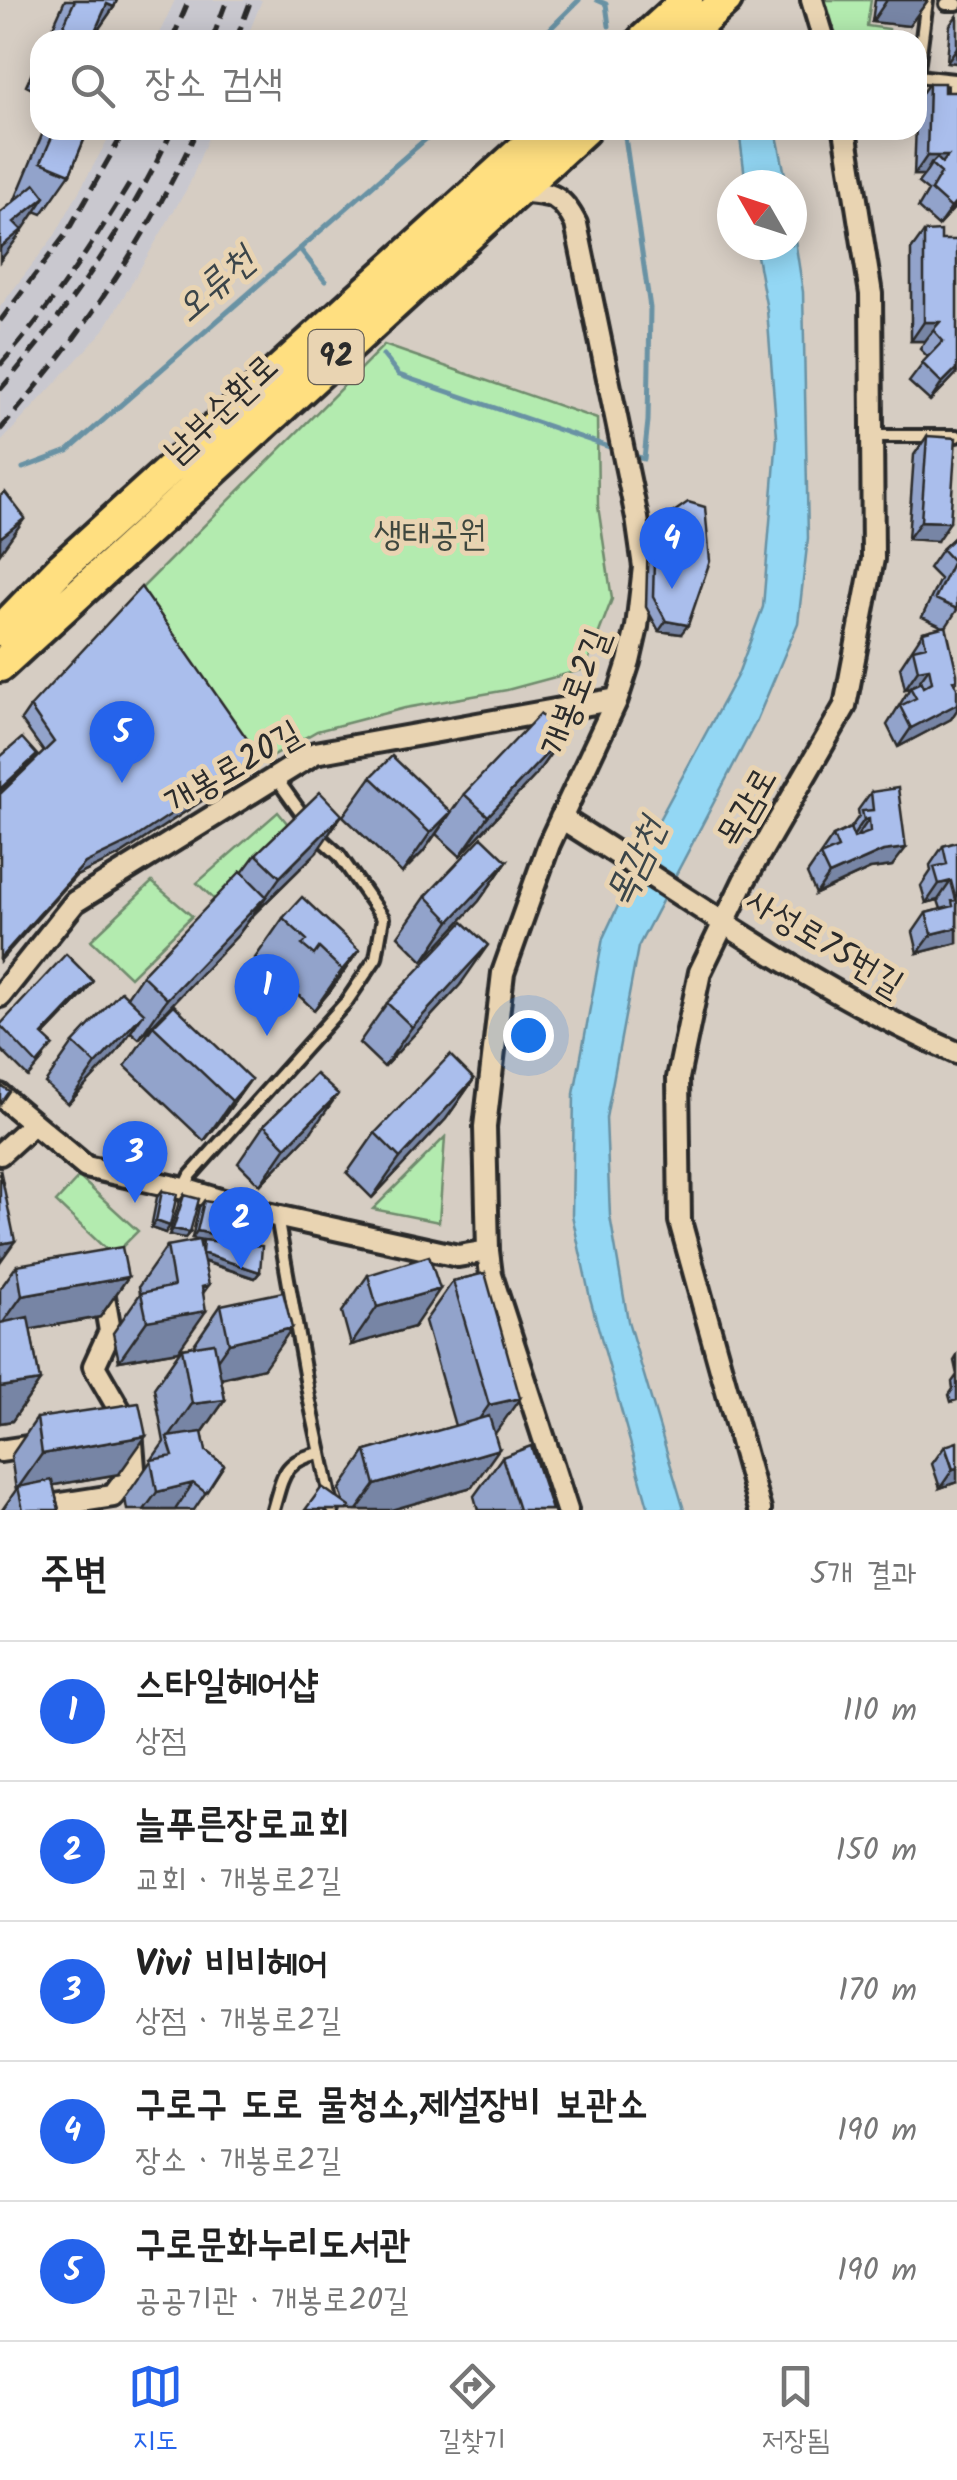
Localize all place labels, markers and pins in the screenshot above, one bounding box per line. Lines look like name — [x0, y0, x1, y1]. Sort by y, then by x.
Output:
pin: 4 — [640, 506, 704, 589]
pin: 5 — [90, 700, 154, 783]
pin: 1 — [234, 954, 300, 1036]
pin: 3 — [102, 1120, 168, 1203]
pin: 2 — [208, 1186, 274, 1269]

